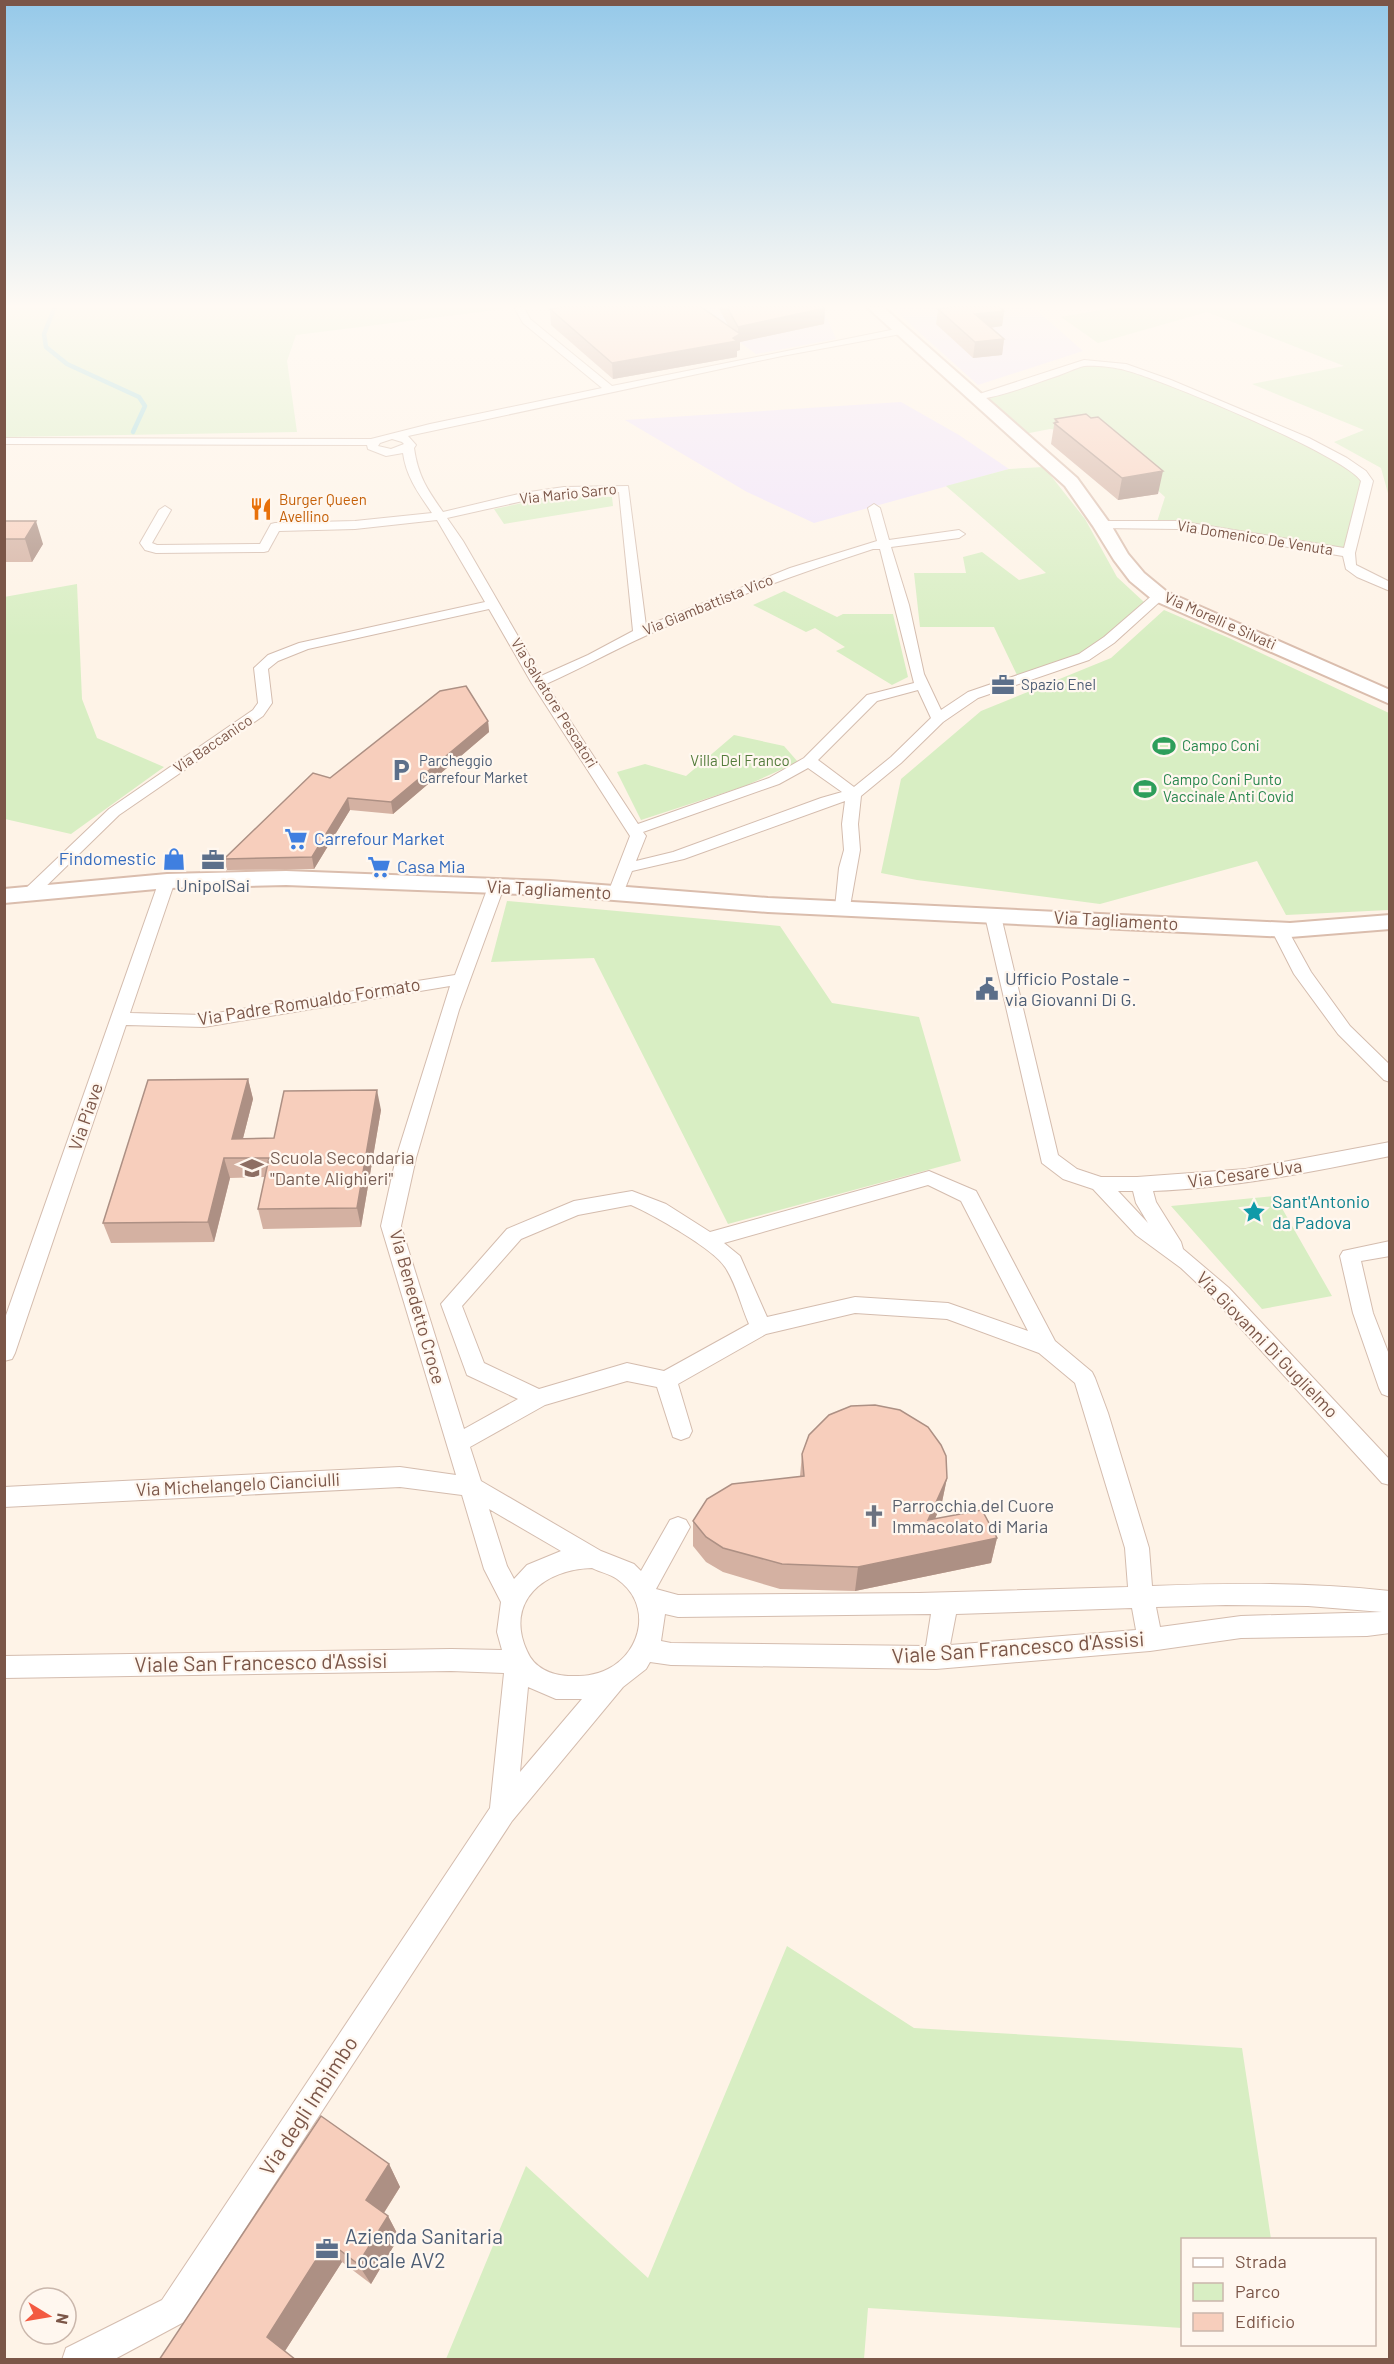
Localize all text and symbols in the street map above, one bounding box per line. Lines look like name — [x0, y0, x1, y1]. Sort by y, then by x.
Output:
street label: Via Mario Sarro — [518, 479, 617, 507]
place label: Burger Queen Avellino — [279, 490, 367, 525]
restaurant icon: Burger Queen Avellino — [248, 496, 274, 522]
street label: Via Domenico De Venuta — [1176, 516, 1334, 558]
street label: Via Giambattista Vico — [640, 570, 775, 638]
street label: Via Morelli e Silvati — [1162, 587, 1279, 653]
street label: Via Salvatore Pescatori — [508, 634, 602, 771]
office icon: Spazio Enel — [990, 672, 1016, 698]
place label: Spazio Enel — [1021, 675, 1096, 693]
street label: Via Baccanico — [170, 710, 255, 776]
sports icon: Campo Coni — [1151, 733, 1177, 759]
place label: Campo Coni — [1182, 736, 1260, 754]
place label: Parcheggio Carrefour Market — [419, 751, 528, 786]
park label: Villa Del Franco — [690, 751, 790, 769]
parking icon: Parcheggio Carrefour Market — [388, 757, 414, 783]
place label: Campo Coni Punto Vaccinale Anti Covid — [1163, 770, 1294, 805]
sports icon: Campo Coni Punto Vaccinale Anti Covid — [1132, 776, 1158, 802]
supermarket icon: Carrefour Market — [283, 826, 309, 852]
place label: Carrefour Market — [314, 827, 445, 849]
shop icon: Findomestic — [161, 846, 187, 872]
place label: Findomestic — [59, 847, 156, 869]
office icon: UnipolSai — [200, 847, 226, 873]
supermarket icon: Casa Mia — [366, 854, 392, 880]
place label: Casa Mia — [397, 855, 465, 877]
place label: UnipolSai — [176, 874, 250, 896]
street label: Via Tagliamento — [486, 875, 612, 903]
street label: Via Tagliamento — [1053, 906, 1179, 934]
place label: Ufficio Postale - via Giovanni Di G. — [1005, 967, 1136, 1010]
street label: Via Padre Romualdo Formato — [196, 973, 422, 1029]
public building icon: Ufficio Postale - via Giovanni Di G. — [974, 976, 1000, 1002]
street label: Via Piave — [63, 1080, 107, 1153]
place label: Scuola Secondaria "Dante Alighieri" — [270, 1146, 414, 1189]
street label: Via Cesare Uva — [1186, 1154, 1303, 1192]
school or university icon: Scuola Secondaria "Dante Alighieri" — [239, 1155, 265, 1181]
place label: Sant'Antonio da Padova — [1272, 1190, 1370, 1233]
place icon: Sant'Antonio da Padova — [1241, 1199, 1267, 1225]
street label: Via Benedetto Croce — [385, 1227, 451, 1387]
street label: Via Giovanni Di Guglielmo — [1192, 1267, 1343, 1422]
street label: Via Michelangelo Cianciulli — [135, 1468, 341, 1500]
place label: Parrocchia del Cuore Immacolato di Maria — [892, 1494, 1054, 1537]
church icon: Parrocchia del Cuore Immacolato di Maria — [861, 1503, 887, 1529]
street label: Viale San Francesco d'Assisi — [891, 1625, 1145, 1668]
street label: Viale San Francesco d'Assisi — [134, 1647, 388, 1676]
street label: Via degli Imbimbo — [254, 2031, 362, 2179]
place label: Azienda Sanitaria Locale AV2 — [345, 2223, 503, 2272]
office icon: Azienda Sanitaria Locale AV2 — [314, 2236, 340, 2262]
legend — [1181, 2238, 1376, 2346]
text: Strada — [1235, 2250, 1287, 2272]
text: Parco — [1235, 2280, 1280, 2302]
north arrow — [18, 2286, 78, 2346]
text: Edificio — [1235, 2310, 1295, 2332]
text: N — [53, 2312, 74, 2326]

